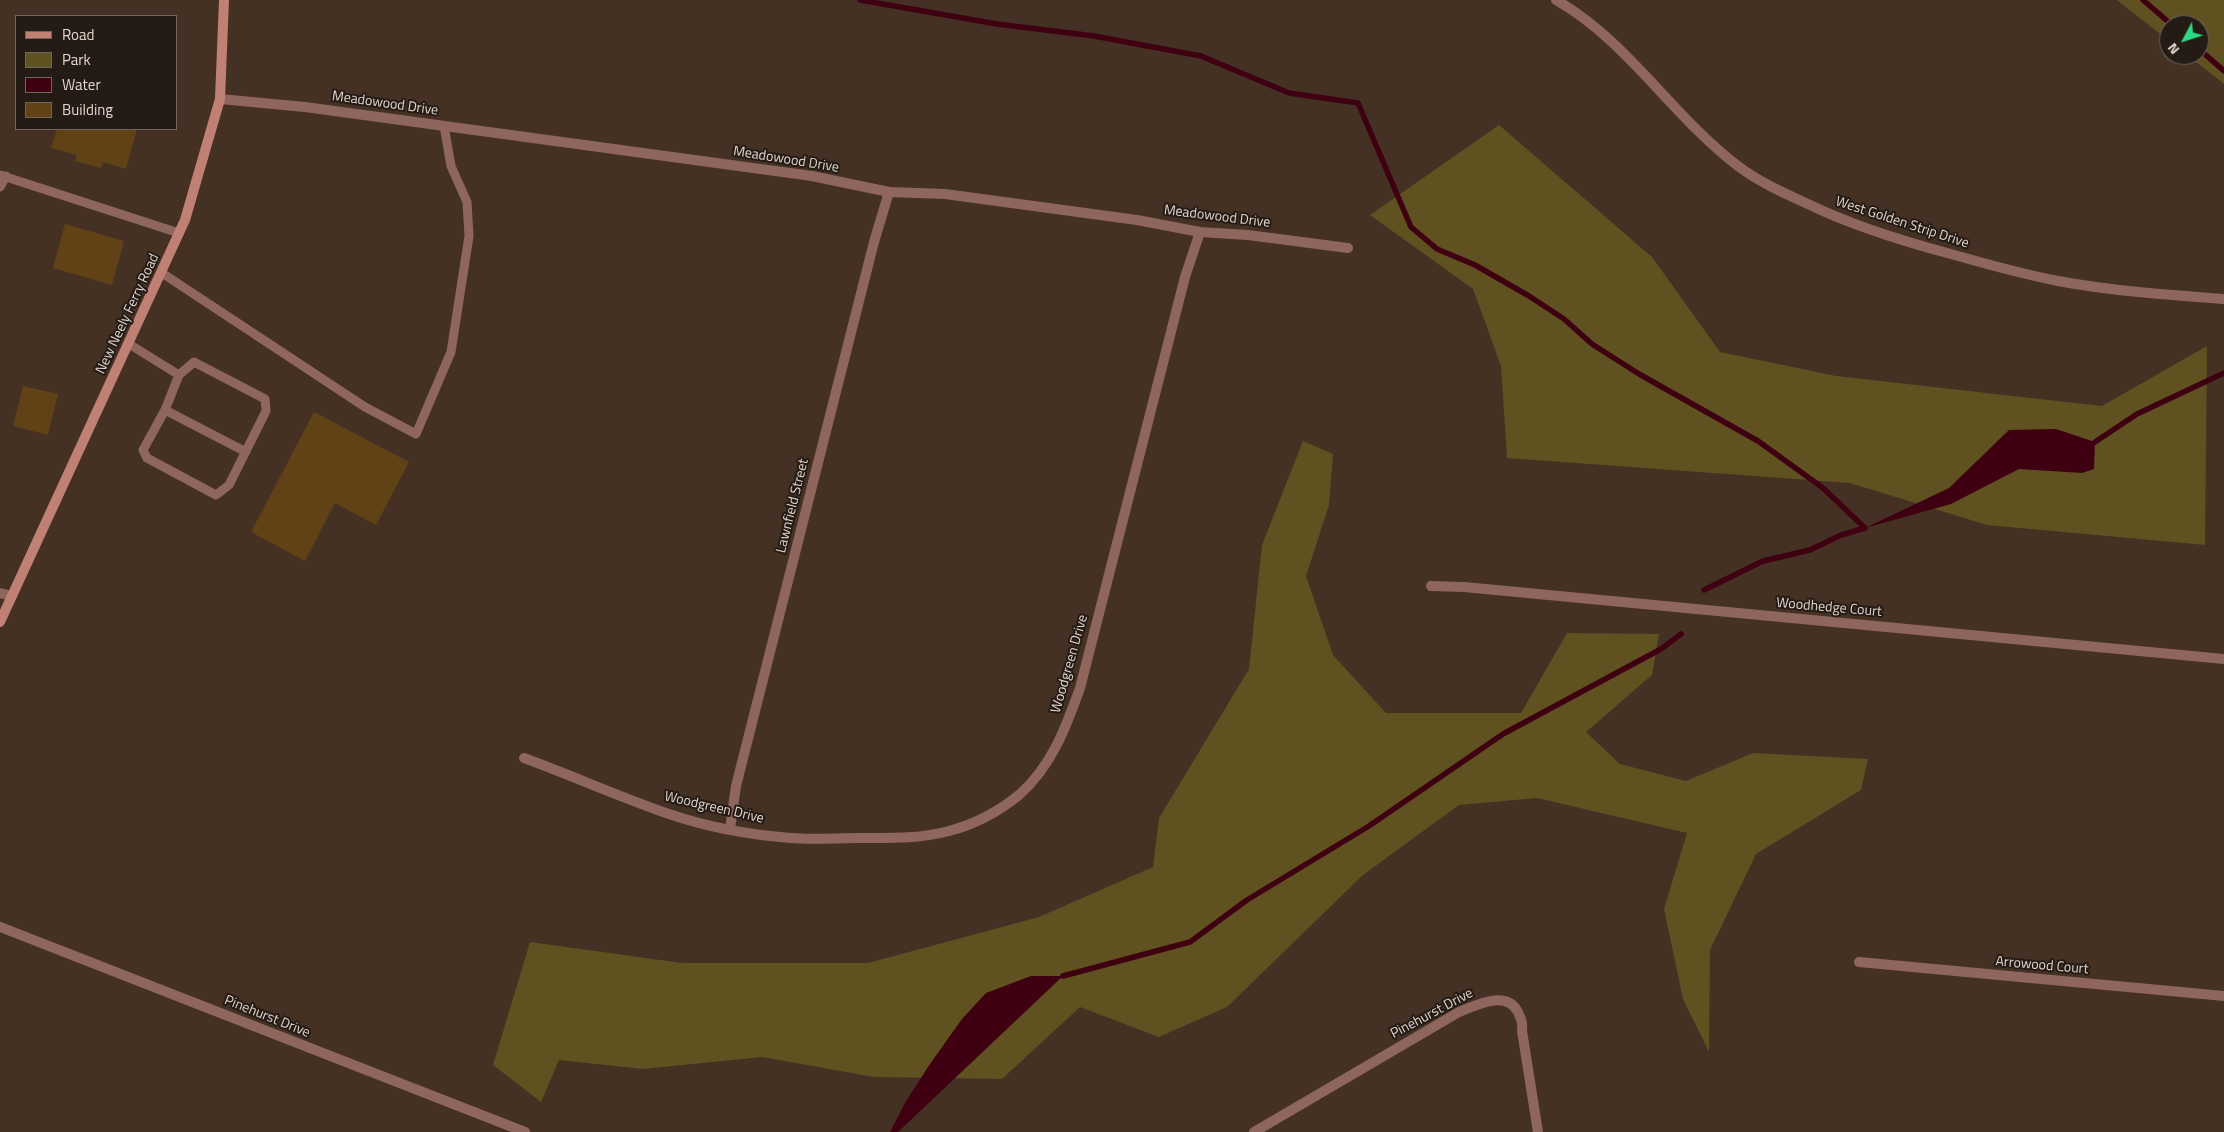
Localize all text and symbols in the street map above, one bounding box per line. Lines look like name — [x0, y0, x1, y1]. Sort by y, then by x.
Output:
legend — [15, 15, 178, 130]
north arrow — [2159, 15, 2209, 65]
text: Road — [62, 23, 94, 46]
text: N — [2162, 39, 2184, 60]
text: Park — [62, 48, 91, 71]
text: Water — [62, 73, 101, 96]
street label: Meadowood Drive — [331, 88, 439, 120]
text: Building — [62, 98, 113, 121]
street label: Meadowood Drive — [732, 143, 840, 177]
street label: West Golden Strip Drive — [1833, 193, 1971, 253]
street label: Meadowood Drive — [1163, 202, 1271, 232]
street label: New Neely Ferry Road — [93, 251, 163, 377]
street label: Lawnfield Street — [773, 457, 813, 555]
street label: Woodhedge Court — [1776, 595, 1882, 621]
street label: Woodgreen Drive — [1048, 613, 1092, 715]
street label: Woodgreen Drive — [663, 788, 765, 828]
street label: Arrowood Court — [1995, 954, 2089, 978]
street label: Pinehurst Drive — [1388, 985, 1476, 1043]
street label: Pinehurst Drive — [222, 992, 312, 1042]

